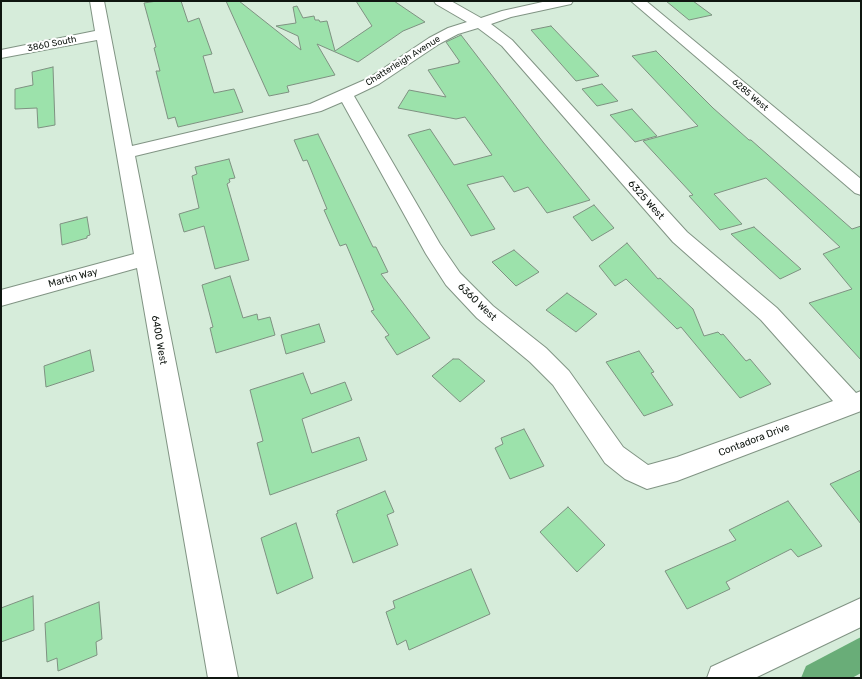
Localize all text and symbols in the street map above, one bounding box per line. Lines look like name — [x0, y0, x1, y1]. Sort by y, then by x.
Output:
street label: 3860 South — [27, 34, 77, 54]
street label: Chatterleigh Avenue — [364, 34, 442, 88]
street label: 6285 West — [730, 77, 770, 113]
street label: 6325 West — [625, 178, 667, 222]
street label: Martin Way — [47, 266, 99, 290]
street label: 6360 West — [455, 281, 499, 323]
street label: 6400 West — [149, 314, 169, 366]
street label: Contadora Drive — [717, 421, 791, 459]

